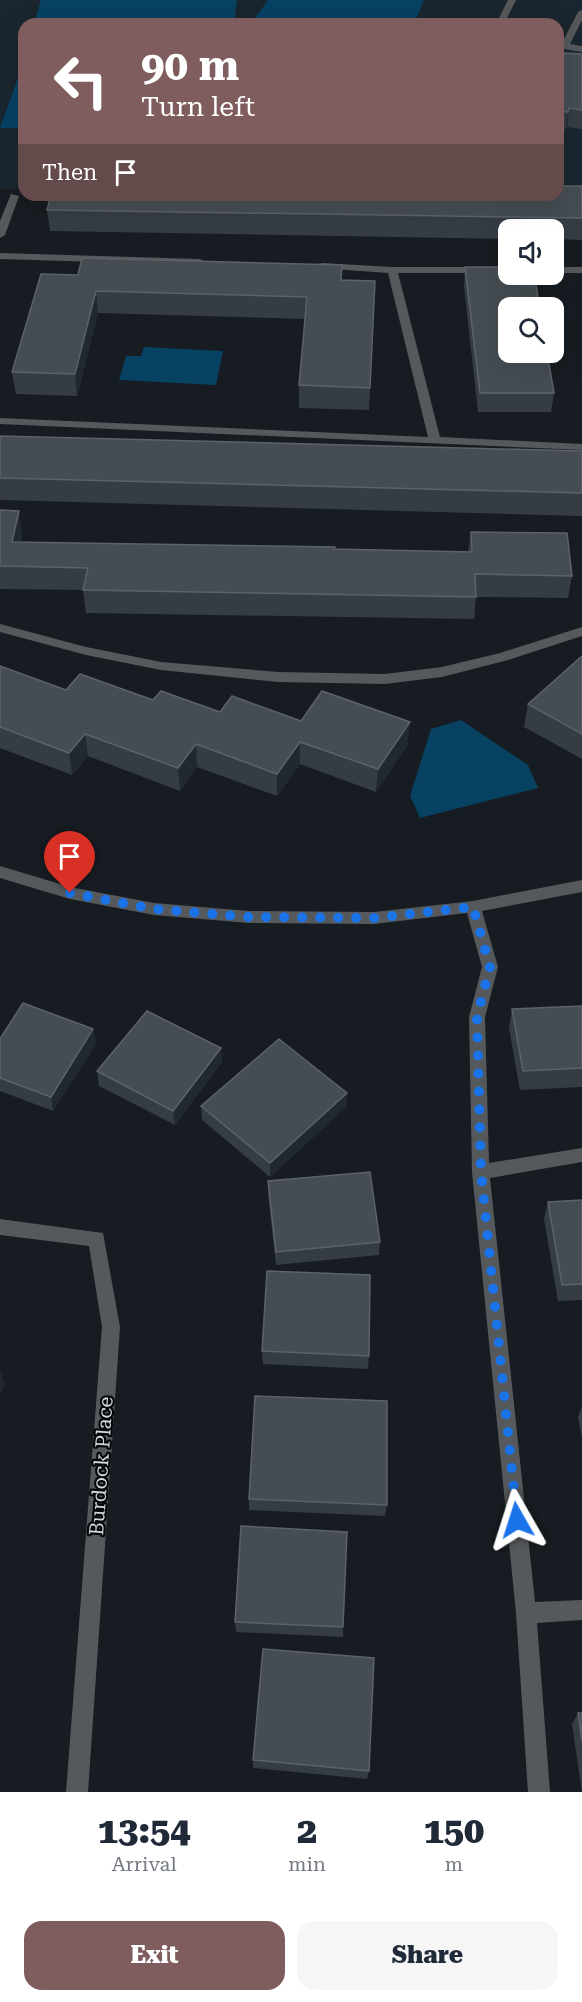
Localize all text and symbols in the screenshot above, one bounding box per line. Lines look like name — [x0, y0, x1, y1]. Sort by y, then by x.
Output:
text: 90 m — [141, 41, 239, 90]
icon: left — [42, 42, 120, 120]
text: Turn left — [141, 91, 255, 123]
icon: arrive — [109, 156, 142, 189]
text: Then — [42, 160, 97, 185]
map controls — [498, 219, 564, 363]
button: sound — [498, 219, 564, 285]
button: search — [498, 297, 564, 363]
pin — [44, 831, 95, 893]
icon: arrive — [53, 840, 86, 873]
street label: Burdock Place — [84, 1396, 118, 1536]
position arrow — [485, 1488, 549, 1552]
text: 13:54 — [98, 1810, 190, 1852]
text: 2 — [297, 1810, 317, 1852]
text: 150 — [424, 1810, 484, 1852]
text: Arrival — [112, 1852, 177, 1876]
text: min — [288, 1852, 326, 1876]
text: m — [445, 1852, 463, 1876]
button: Exit — [24, 1921, 285, 1990]
button: Share — [297, 1921, 558, 1990]

